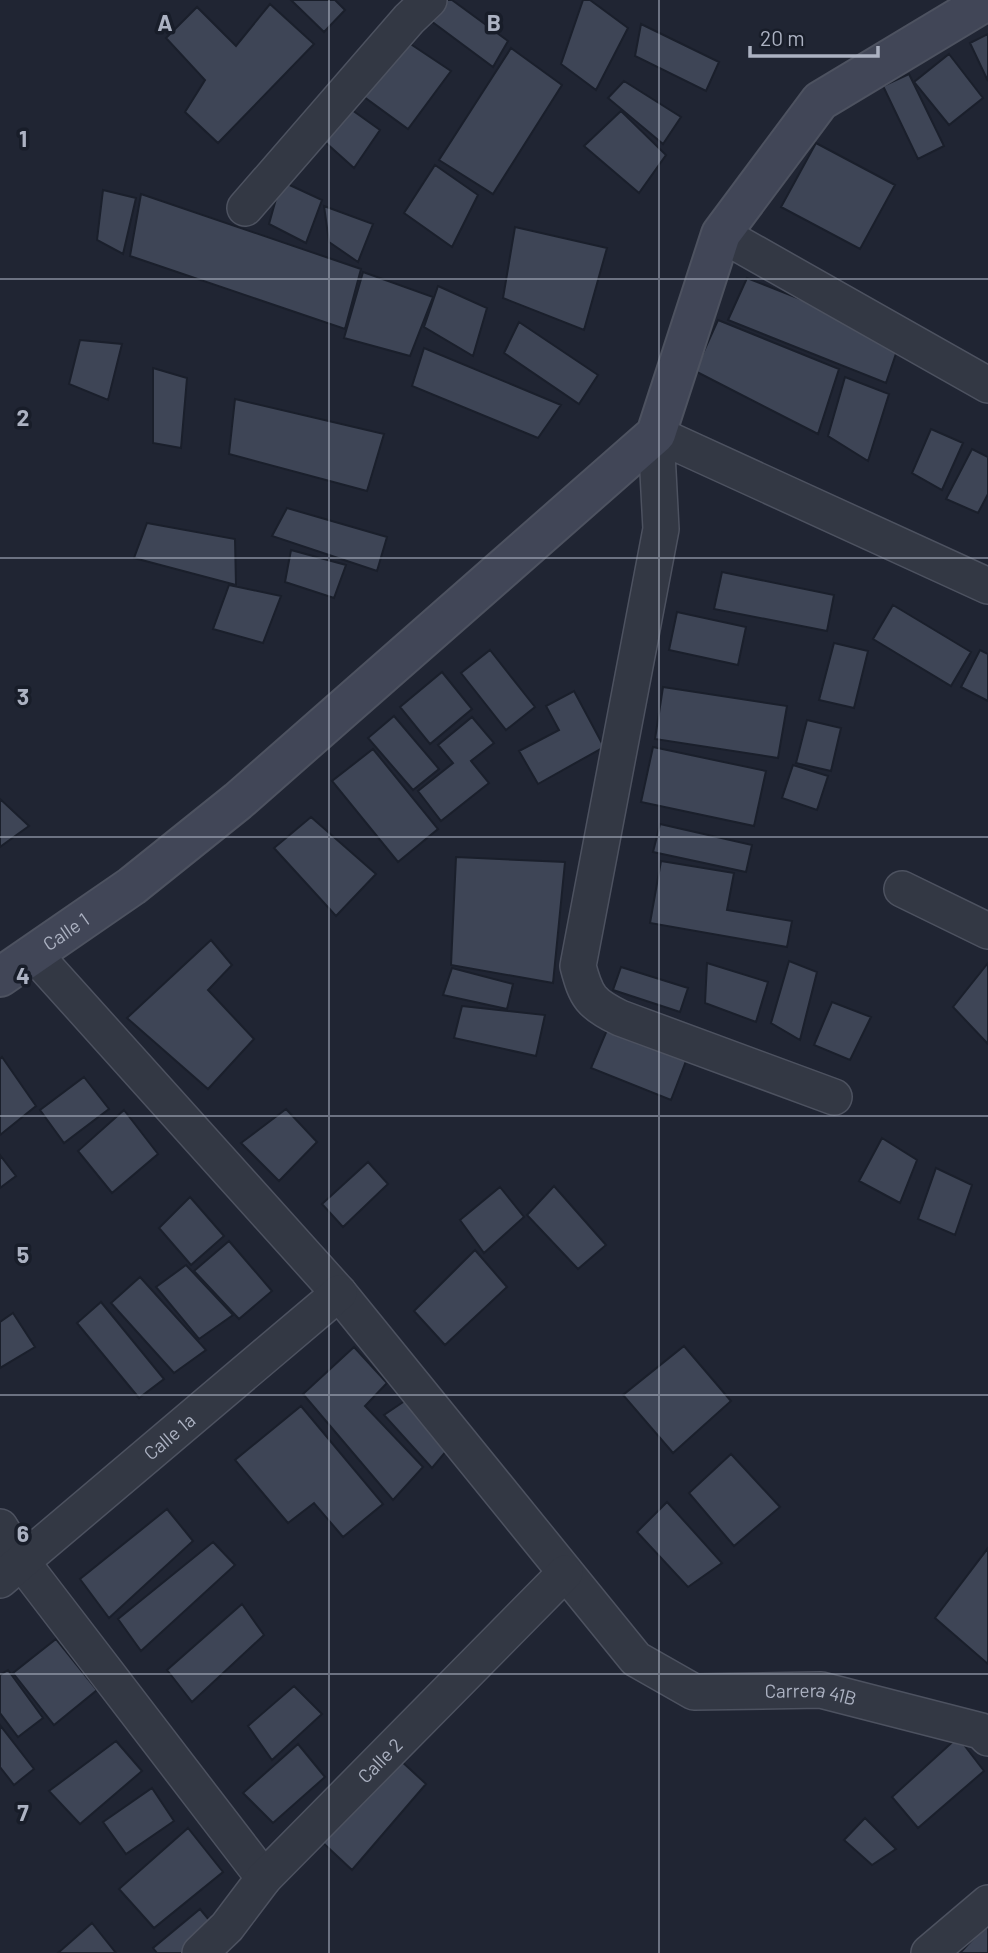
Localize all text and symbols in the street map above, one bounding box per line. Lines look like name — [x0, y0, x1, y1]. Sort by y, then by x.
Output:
text: A — [157, 8, 173, 36]
text: B — [487, 8, 501, 36]
scale bar — [750, 14, 878, 58]
text: 20 m — [760, 25, 805, 50]
text: 1 — [19, 124, 27, 152]
text: 2 — [17, 403, 29, 431]
text: 3 — [17, 682, 29, 710]
street label: Calle 1 — [38, 907, 93, 955]
text: 4 — [16, 961, 30, 989]
text: 5 — [17, 1240, 29, 1268]
street label: Calle 1a — [139, 1408, 200, 1464]
text: 6 — [17, 1519, 29, 1547]
street label: Carrera 41B — [764, 1677, 859, 1710]
street label: Calle 2 — [352, 1733, 407, 1787]
text: 7 — [17, 1798, 29, 1826]

